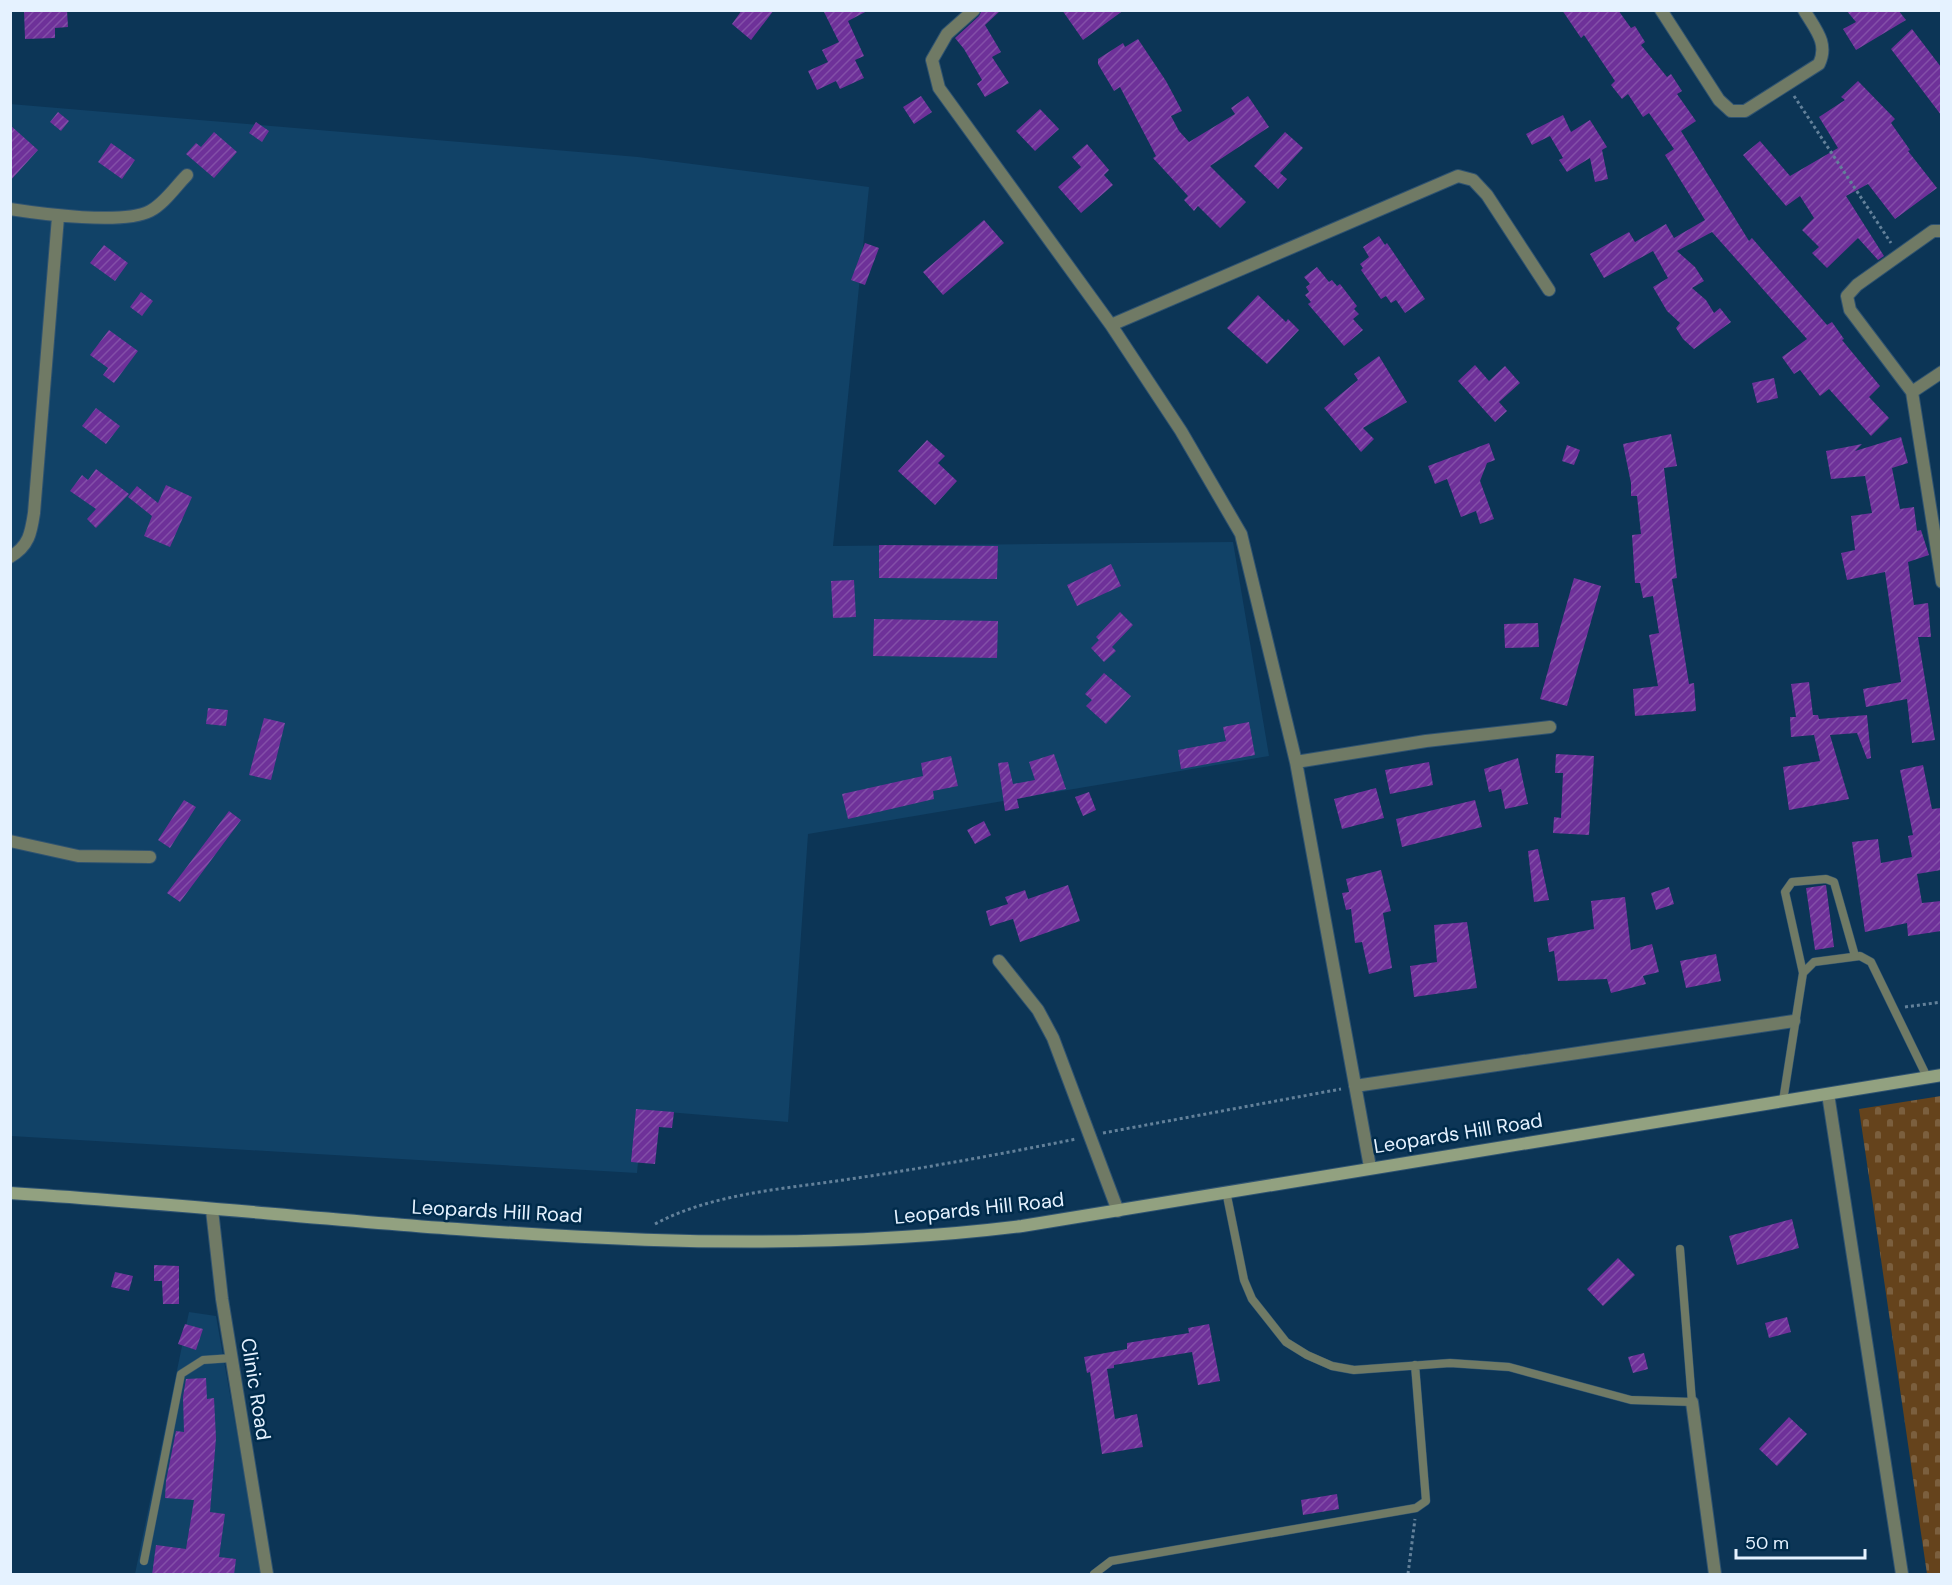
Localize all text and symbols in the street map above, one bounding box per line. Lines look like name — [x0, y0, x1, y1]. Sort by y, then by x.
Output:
street label: Leopards Hill Road — [1372, 1107, 1544, 1159]
street label: Leopards Hill Road — [893, 1186, 1065, 1230]
street label: Leopards Hill Road — [411, 1194, 583, 1228]
street label: Clinic Road — [235, 1336, 277, 1442]
scale bar — [1736, 1522, 1865, 1560]
text: 50 m — [1745, 1531, 1789, 1555]

